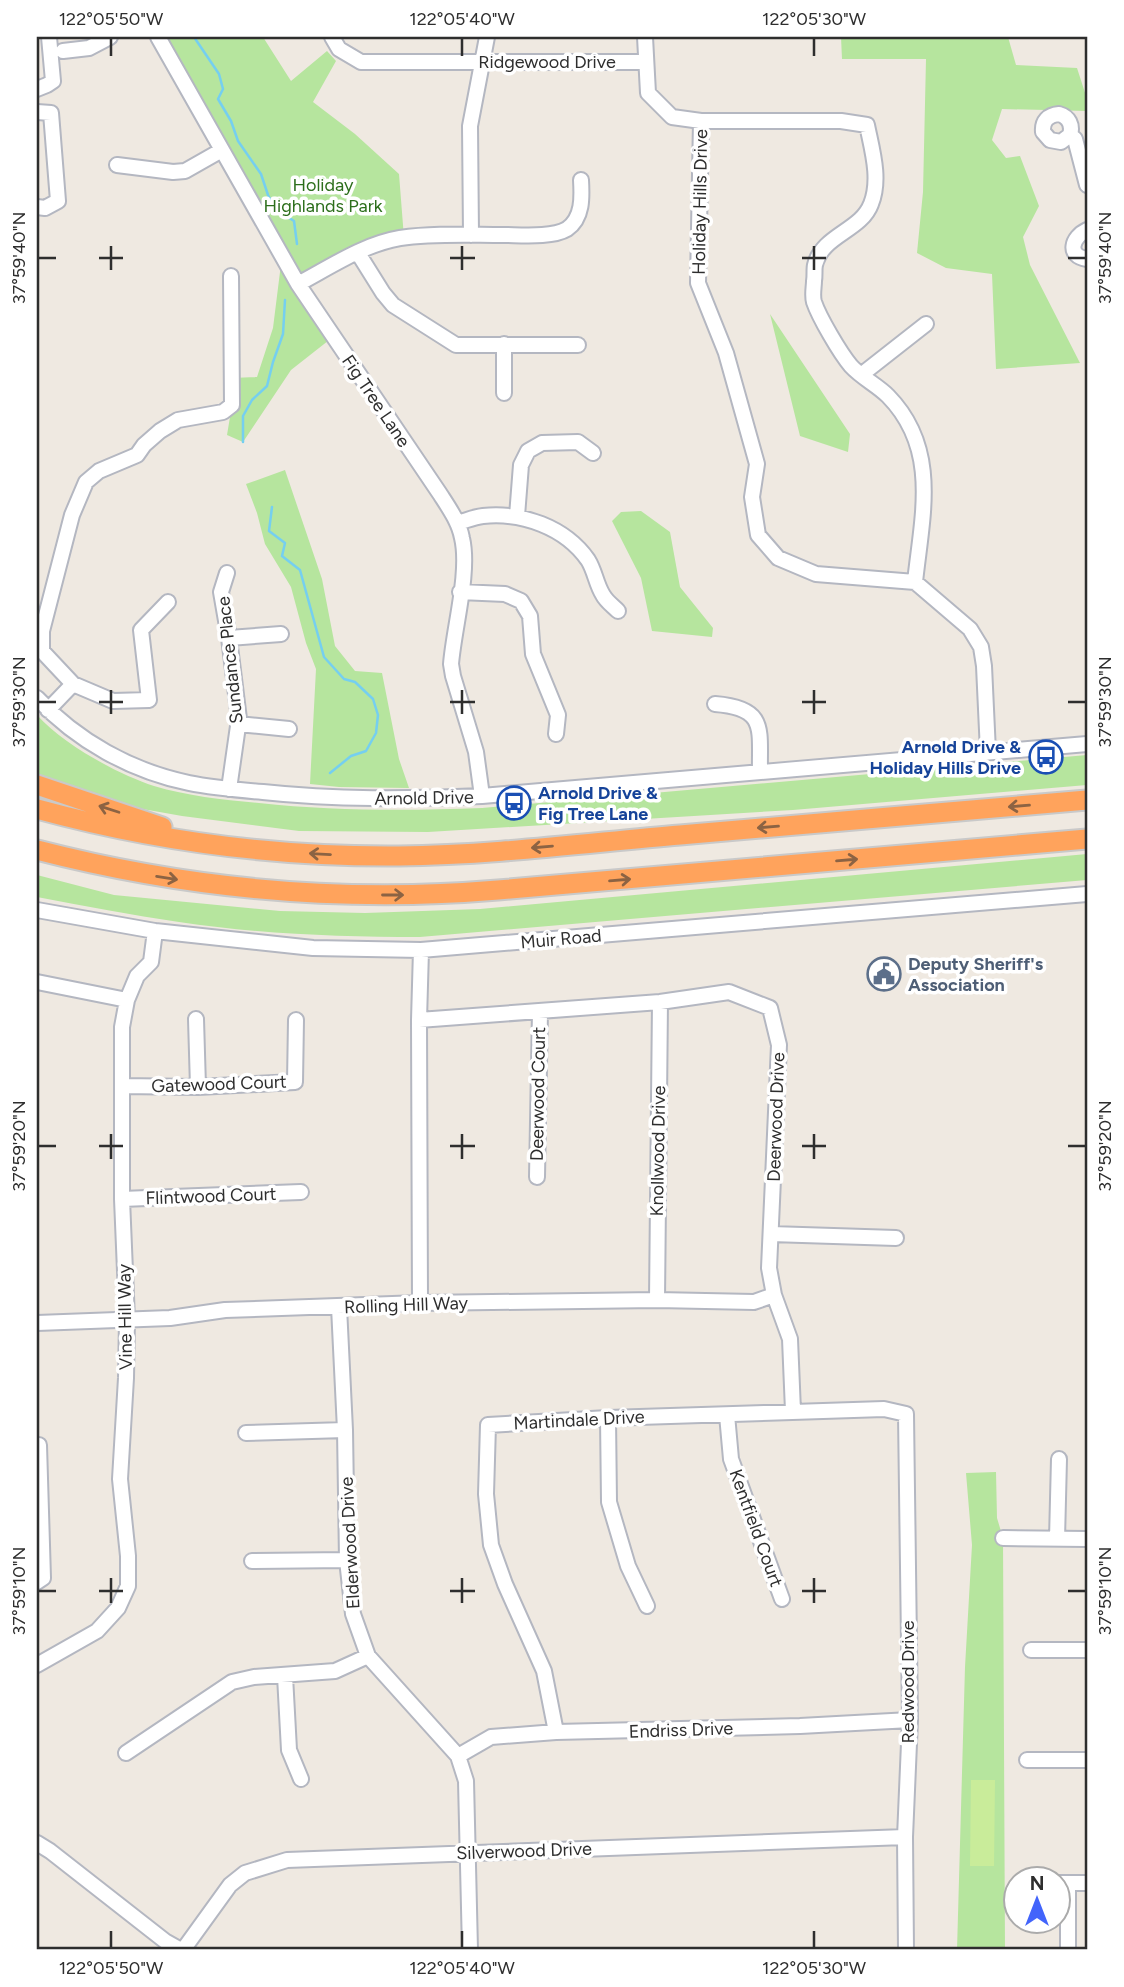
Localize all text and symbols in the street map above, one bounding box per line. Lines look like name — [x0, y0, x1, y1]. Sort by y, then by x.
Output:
text: 122°05'50"W — [59, 8, 164, 30]
text: 122°05'40"W — [409, 8, 515, 30]
text: 122°05'30"W — [762, 8, 867, 30]
street label: Ridgewood Drive — [478, 51, 616, 73]
street label: Holiday Hills Drive — [688, 129, 712, 275]
park label: Holiday Highlands Park — [263, 174, 383, 217]
text: 37°59'40"N — [8, 212, 30, 304]
text: 37°59'40"N — [1094, 212, 1116, 304]
street label: Fig Tree Lane — [337, 351, 415, 452]
street label: Sundance Place — [212, 595, 248, 725]
text: 37°59'30"N — [8, 656, 30, 748]
text: 37°59'30"N — [1094, 656, 1116, 748]
place label: Arnold Drive & Holiday Hills Drive — [870, 736, 1021, 779]
bus stop icon: Arnold Drive & Holiday Hills Drive — [1027, 738, 1065, 776]
place label: Arnold Drive & Fig Tree Lane — [538, 782, 658, 825]
bus stop icon: Arnold Drive & Fig Tree Lane — [495, 784, 533, 822]
street label: Arnold Drive — [374, 786, 474, 810]
one-way arrow — [1008, 799, 1031, 812]
one-way arrow — [98, 802, 120, 814]
one-way arrow — [757, 821, 780, 834]
one-way arrow — [531, 841, 553, 854]
one-way arrow — [309, 848, 332, 861]
one-way arrow — [835, 853, 857, 866]
one-way arrow — [155, 872, 177, 885]
one-way arrow — [608, 873, 631, 886]
one-way arrow — [381, 888, 404, 902]
street label: Muir Road — [519, 924, 603, 954]
place label: Deputy Sheriff's Association — [908, 953, 1044, 996]
public building icon: Deputy Sheriff's Association — [865, 955, 903, 993]
street label: Deerwood Court — [526, 1026, 550, 1161]
street label: Deerwood Drive — [763, 1052, 789, 1182]
street label: Gatewood Court — [151, 1071, 287, 1097]
street label: Knollwood Drive — [646, 1085, 670, 1217]
text: 37°59'20"N — [8, 1100, 30, 1192]
text: 37°59'20"N — [1094, 1100, 1116, 1192]
street label: Flintwood Court — [145, 1183, 277, 1209]
street label: Vine Hill Way — [113, 1263, 137, 1370]
street label: Rolling Hill Way — [344, 1292, 469, 1318]
street label: Martindale Drive — [513, 1406, 645, 1434]
street label: Kentfield Court — [725, 1466, 788, 1590]
street label: Elderwood Drive — [336, 1476, 364, 1610]
text: 37°59'10"N — [8, 1547, 30, 1635]
text: 37°59'10"N — [1094, 1547, 1116, 1635]
street label: Redwood Drive — [897, 1620, 919, 1744]
street label: Endriss Drive — [628, 1717, 734, 1743]
street label: Silverwood Drive — [456, 1838, 592, 1864]
north arrow — [1002, 1864, 1072, 1934]
text: N — [1030, 1872, 1044, 1895]
text: 122°05'50"W — [59, 1957, 164, 1979]
text: 122°05'40"W — [409, 1957, 515, 1979]
text: 122°05'30"W — [762, 1957, 867, 1979]

